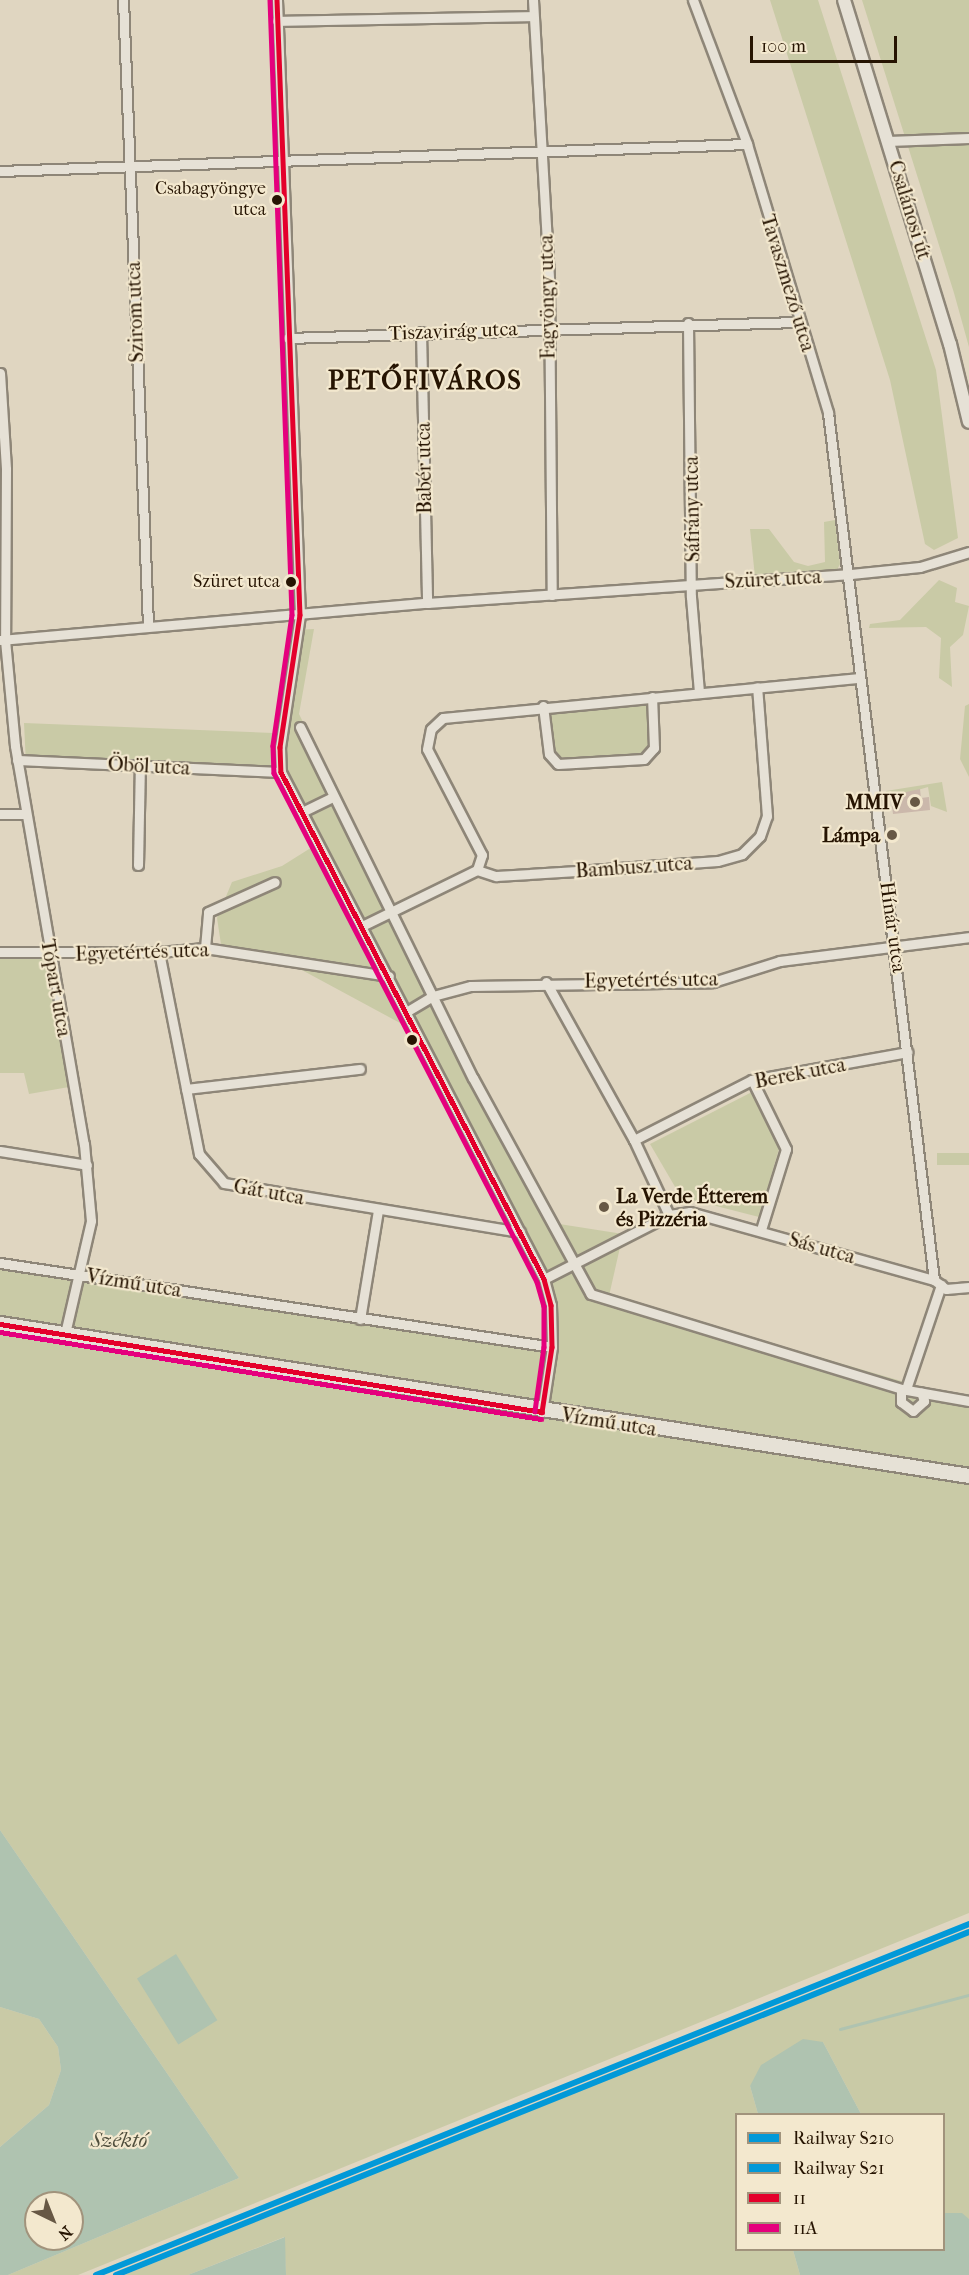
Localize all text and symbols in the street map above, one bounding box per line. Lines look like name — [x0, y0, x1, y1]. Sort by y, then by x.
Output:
scale bar — [753, 24, 900, 62]
text: 100 m — [761, 36, 806, 57]
street label: Csalánosi út — [884, 157, 936, 263]
place label: Csabagyöngye utca — [155, 179, 266, 222]
marker: Csabagyöngye utca — [271, 194, 283, 206]
street label: Tavaszmező utca — [756, 212, 820, 354]
street label: Fagyöngy utca — [534, 234, 560, 360]
street label: Szirom utca — [121, 261, 149, 363]
street label: Tiszavirág utca — [388, 317, 518, 345]
district label: PETŐFIVÁROS — [328, 365, 522, 397]
street label: Babér utca — [411, 422, 437, 514]
street label: Sáfrány utca — [679, 456, 705, 562]
street label: Szüret utca — [724, 564, 822, 594]
place label: Szüret utca — [193, 571, 280, 593]
marker: Szüret utca — [285, 576, 297, 588]
street label: Öböl utca — [107, 752, 191, 780]
place label: MMIV — [846, 790, 903, 814]
marker: MMIV — [908, 795, 922, 809]
place label: Lámpa — [822, 823, 880, 847]
marker: Lámpa — [885, 828, 899, 842]
street label: Bambusz utca — [575, 851, 693, 883]
street label: Hínár utca — [875, 880, 911, 974]
street label: Tópart utca — [36, 937, 76, 1039]
street label: Egyetértés utca — [75, 938, 209, 966]
street label: Egyetértés utca — [584, 967, 718, 993]
unlabelled marker — [406, 1034, 418, 1046]
street label: Berek utca — [752, 1052, 848, 1094]
street label: Gát utca — [232, 1174, 306, 1210]
place label: La Verde Étterem és Pizzéria — [616, 1184, 768, 1231]
marker: La Verde Étterem és Pizzéria — [597, 1200, 611, 1214]
street label: Sás utca — [786, 1227, 858, 1269]
street label: Vízmű utca — [85, 1264, 183, 1302]
street label: Vízmű utca — [560, 1403, 658, 1441]
legend — [735, 2113, 945, 2251]
water label: Széktó — [91, 2127, 147, 2153]
text: Railway S210 — [793, 2128, 894, 2149]
text: Railway S21 — [793, 2158, 884, 2179]
text: 11 — [793, 2188, 806, 2209]
north arrow — [24, 2191, 84, 2251]
text: 11A — [793, 2218, 818, 2239]
text: N — [54, 2222, 76, 2244]

